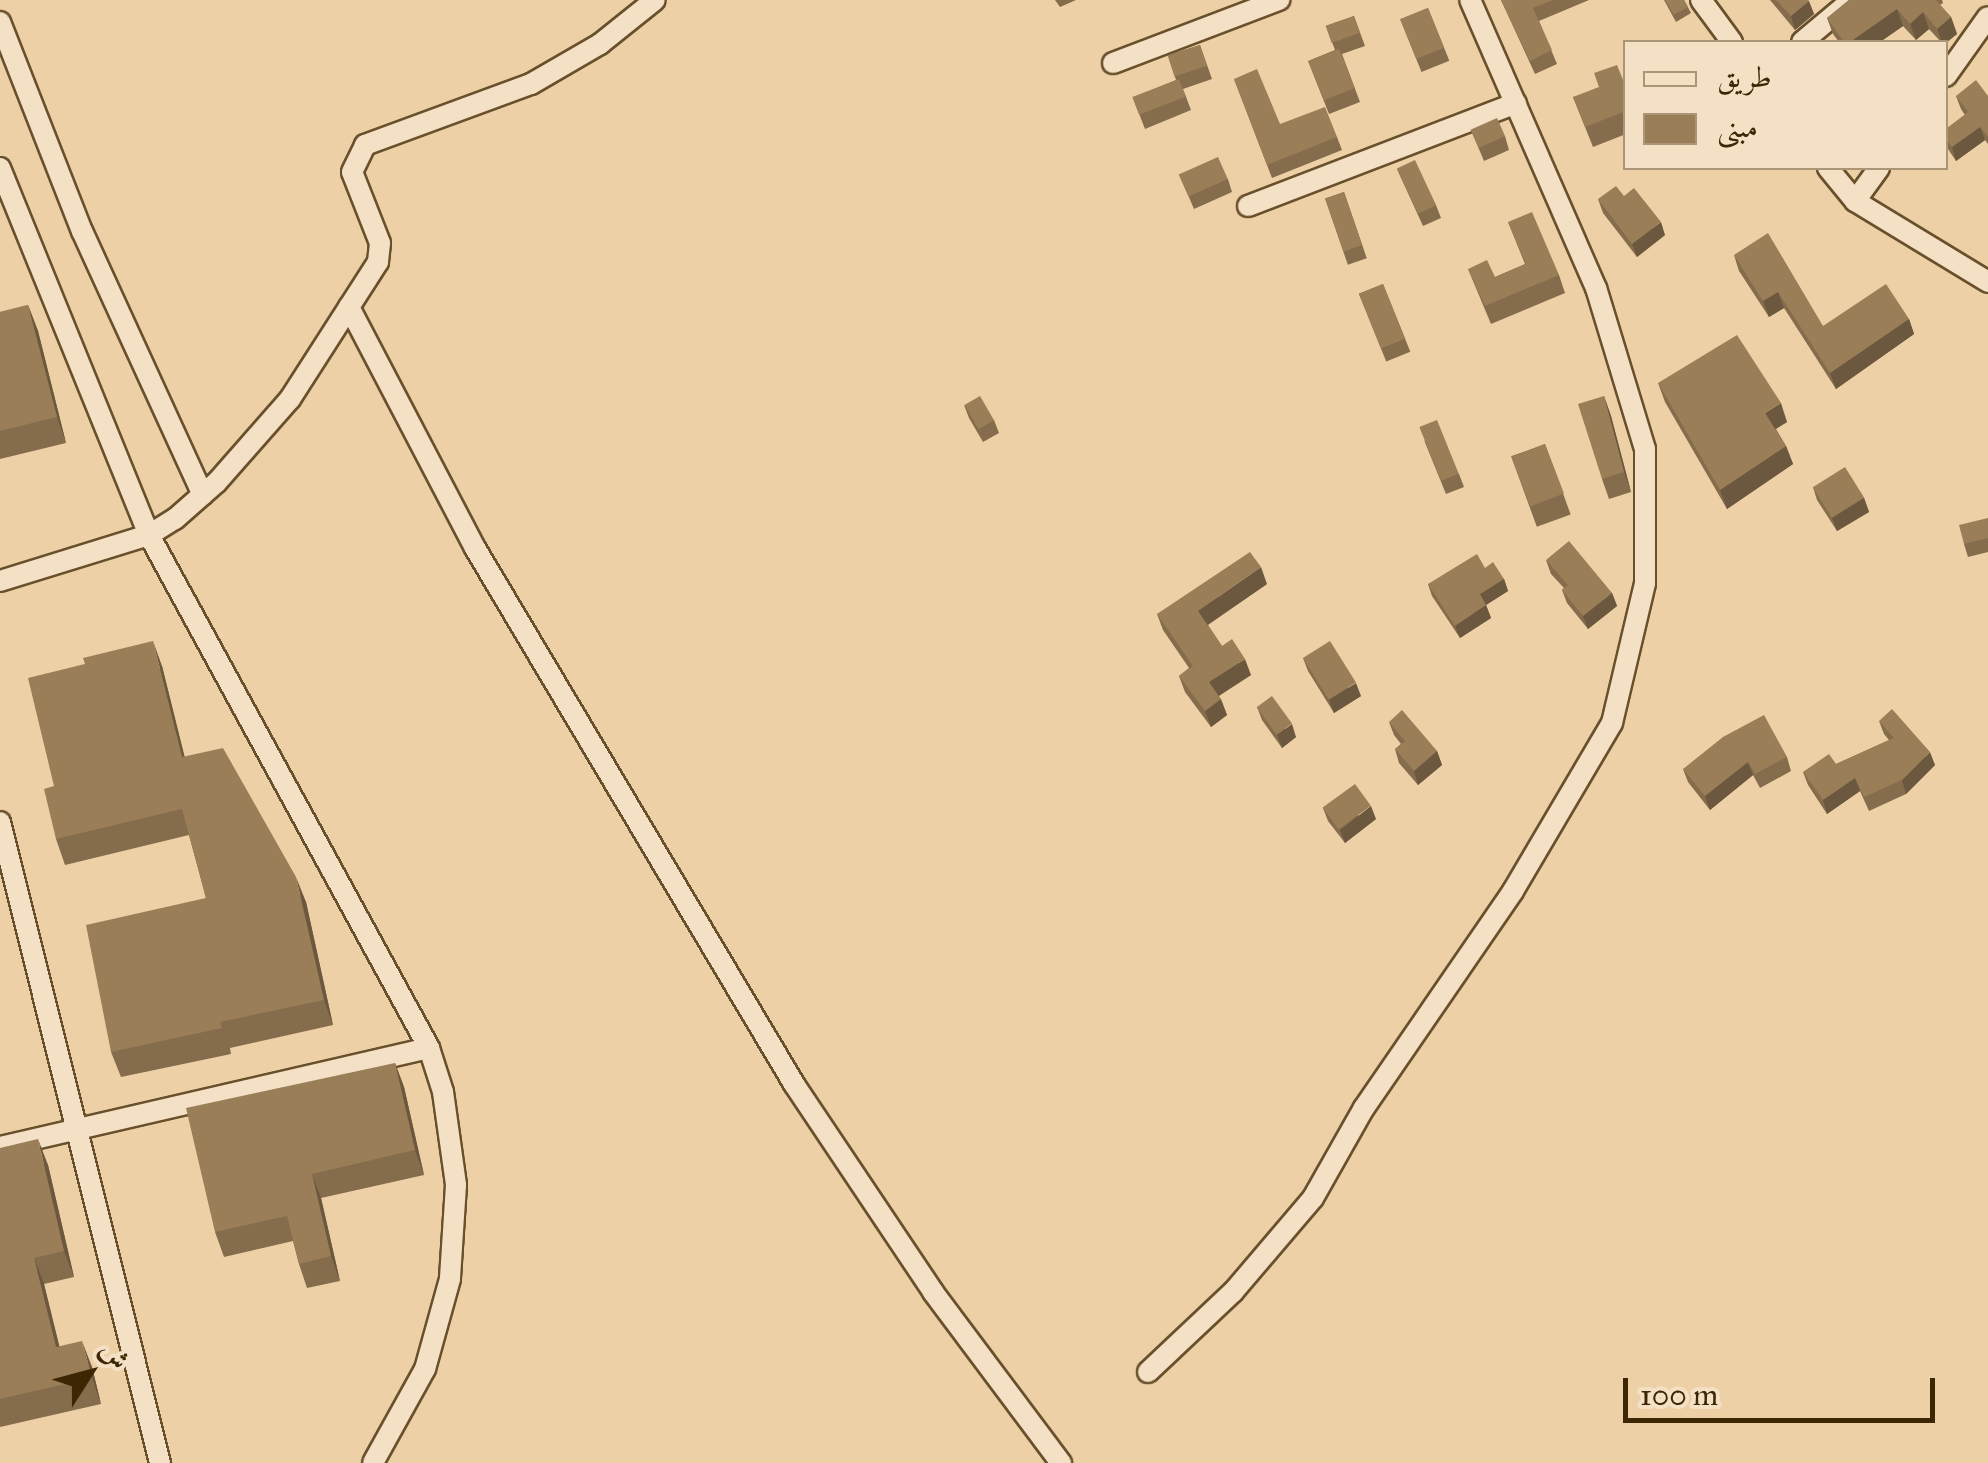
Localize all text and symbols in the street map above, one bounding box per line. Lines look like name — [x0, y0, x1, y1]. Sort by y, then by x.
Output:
legend — [1623, 40, 1948, 170]
text: طريق — [1717, 59, 1772, 95]
text: مبنى — [1717, 109, 1758, 145]
north arrow — [40, 1323, 140, 1423]
text: ش — [92, 1334, 137, 1377]
scale bar — [1628, 1358, 1940, 1420]
text: 100 m — [1640, 1377, 1718, 1413]

